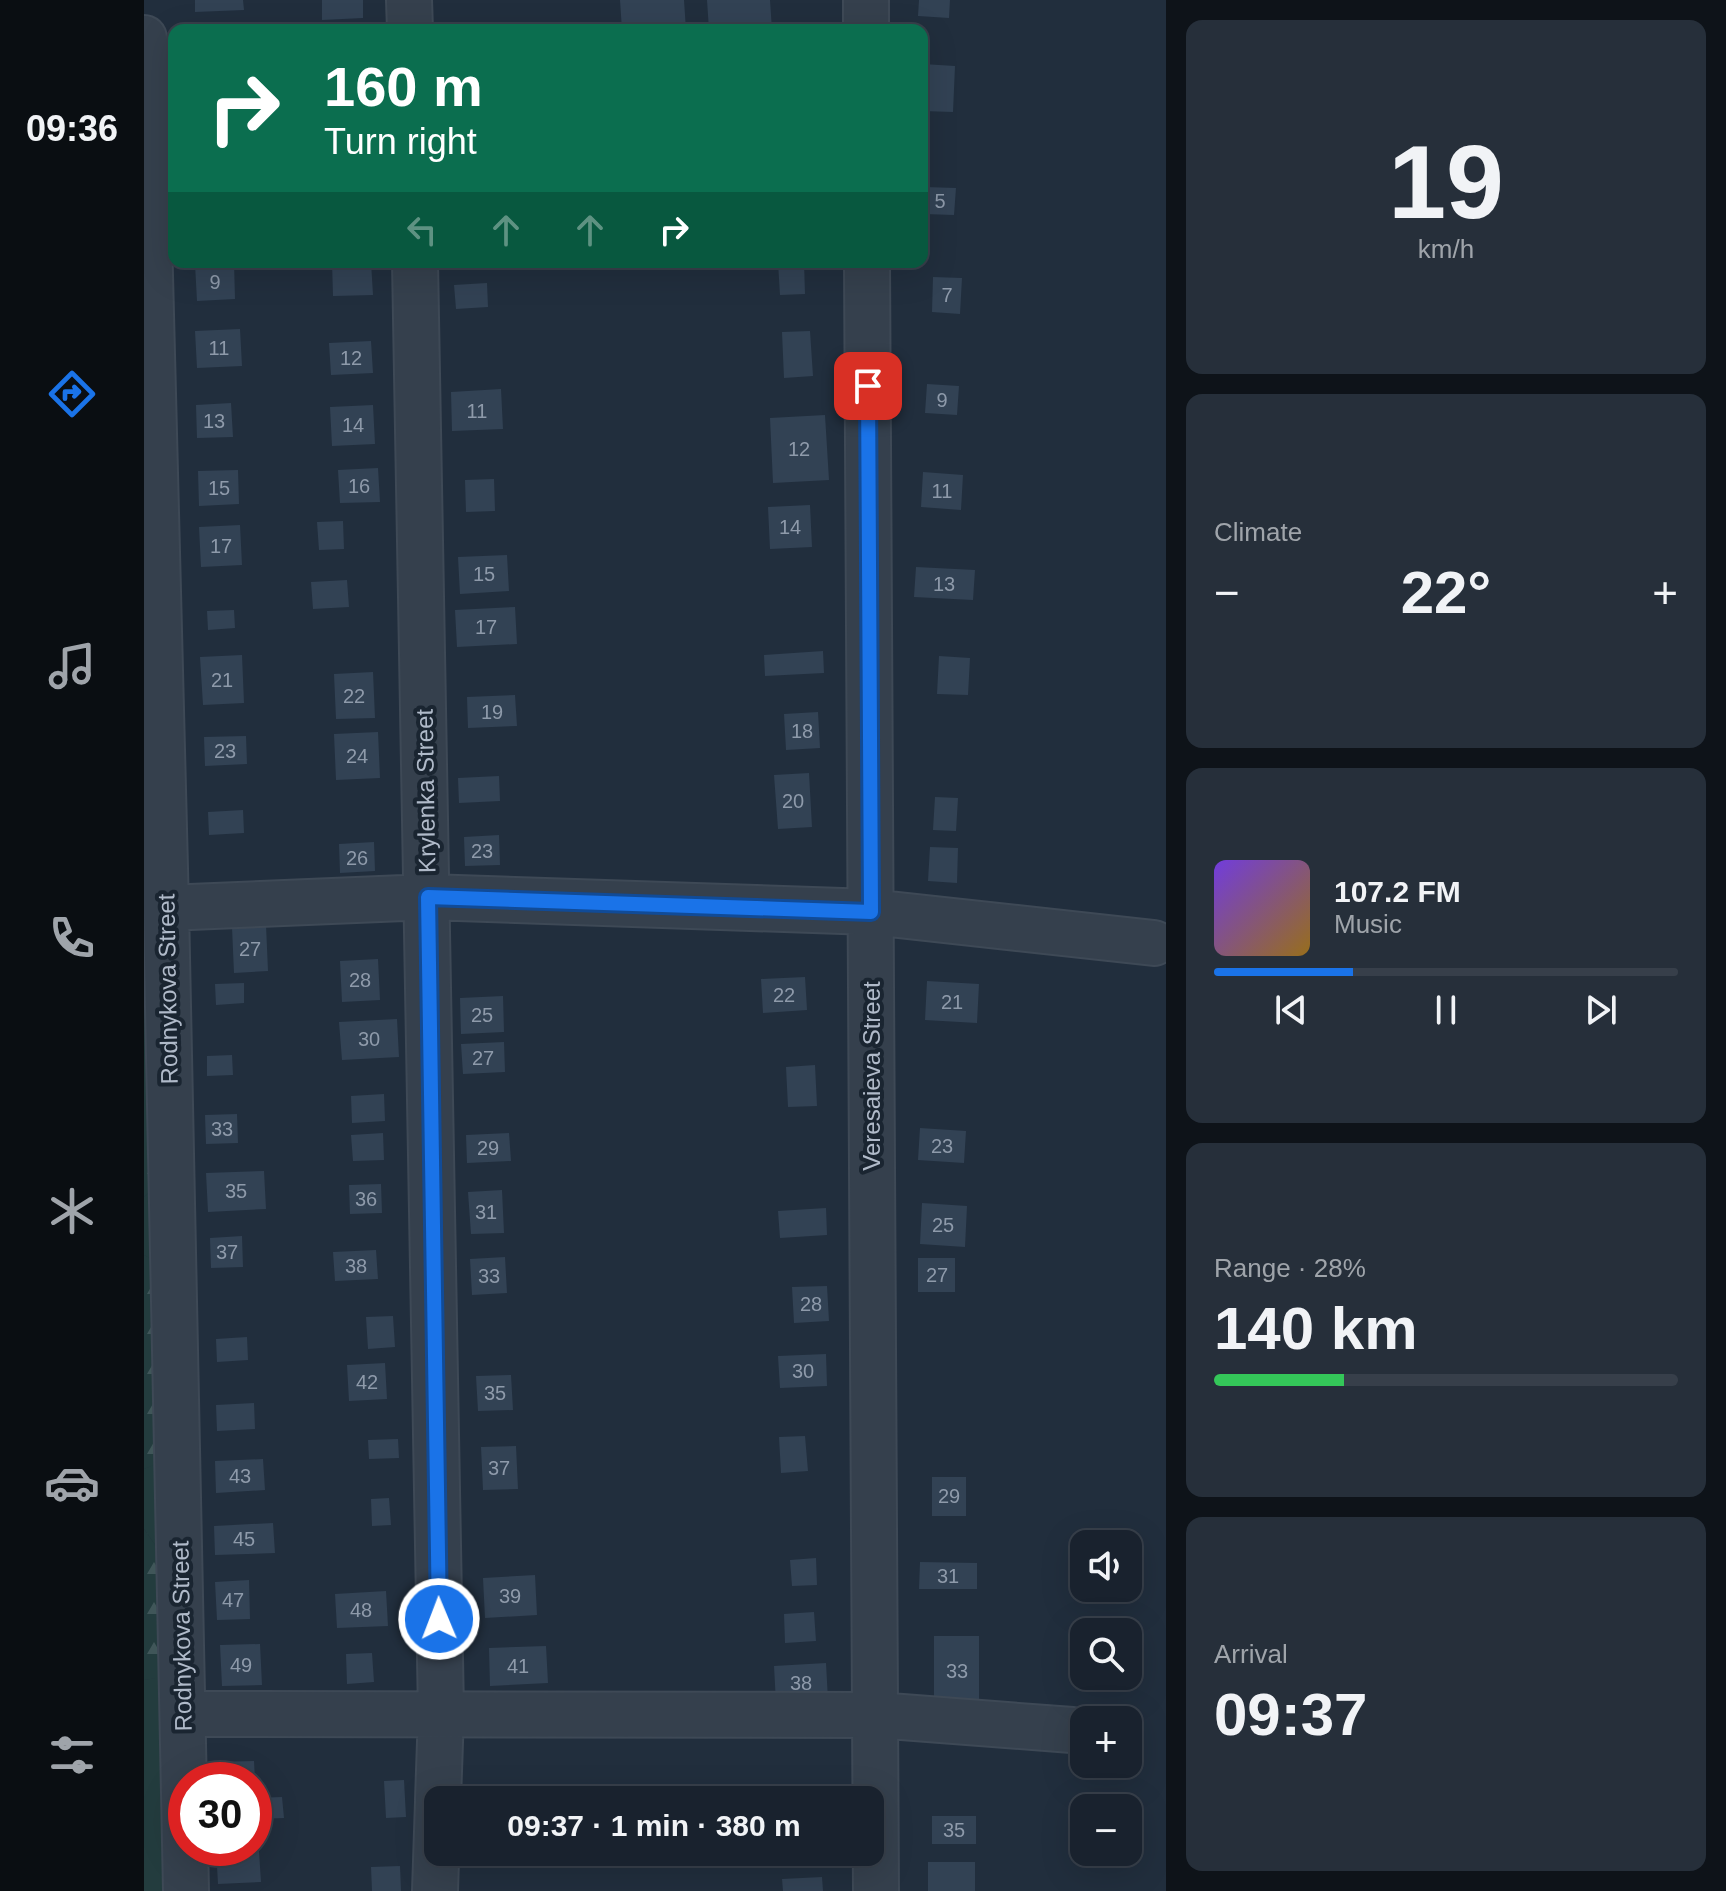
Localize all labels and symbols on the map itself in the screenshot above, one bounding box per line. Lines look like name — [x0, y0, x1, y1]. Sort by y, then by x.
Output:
house number: 5 — [934, 190, 946, 212]
house number: 9 — [209, 271, 221, 293]
house number: 7 — [941, 284, 953, 306]
house number: 11 — [209, 337, 229, 359]
house number: 12 — [340, 347, 362, 369]
pin — [834, 352, 902, 420]
house number: 9 — [936, 389, 948, 411]
house number: 11 — [467, 400, 487, 422]
house number: 13 — [203, 410, 225, 432]
house number: 14 — [342, 414, 364, 436]
house number: 12 — [788, 438, 810, 460]
house number: 16 — [348, 475, 370, 497]
house number: 15 — [208, 477, 230, 499]
house number: 11 — [932, 480, 952, 502]
house number: 14 — [779, 516, 801, 538]
house number: 17 — [210, 535, 232, 557]
house number: 15 — [473, 563, 495, 585]
house number: 13 — [933, 573, 955, 595]
house number: 17 — [475, 616, 497, 638]
house number: 21 — [211, 669, 233, 691]
house number: 22 — [343, 685, 365, 707]
house number: 19 — [481, 701, 503, 723]
street label: Krylenka Street — [411, 708, 440, 873]
house number: 18 — [791, 720, 813, 742]
house number: 23 — [214, 740, 236, 762]
house number: 24 — [346, 745, 368, 767]
house number: 20 — [782, 790, 804, 812]
house number: 23 — [471, 840, 493, 862]
house number: 26 — [346, 847, 368, 869]
street label: Rodnykova Street — [152, 893, 183, 1085]
house number: 27 — [239, 938, 261, 960]
house number: 28 — [349, 969, 371, 991]
street label: Veresaieva Street — [858, 981, 885, 1171]
house number: 22 — [773, 984, 795, 1006]
house number: 21 — [941, 991, 963, 1013]
house number: 25 — [471, 1004, 493, 1026]
house number: 30 — [358, 1028, 380, 1050]
house number: 27 — [472, 1047, 494, 1069]
house number: 33 — [211, 1118, 233, 1140]
house number: 23 — [931, 1135, 953, 1157]
house number: 29 — [477, 1137, 499, 1159]
house number: 35 — [225, 1180, 247, 1202]
house number: 36 — [355, 1188, 377, 1210]
house number: 31 — [475, 1201, 497, 1223]
house number: 25 — [932, 1214, 954, 1236]
house number: 37 — [216, 1241, 238, 1263]
house number: 38 — [345, 1255, 367, 1277]
house number: 27 — [926, 1264, 948, 1286]
house number: 33 — [478, 1265, 500, 1287]
house number: 28 — [800, 1293, 822, 1315]
house number: 30 — [792, 1360, 814, 1382]
house number: 42 — [356, 1371, 378, 1393]
house number: 35 — [484, 1382, 506, 1404]
house number: 37 — [488, 1457, 510, 1479]
house number: 43 — [229, 1465, 251, 1487]
house number: 29 — [938, 1485, 960, 1507]
house number: 45 — [233, 1528, 255, 1550]
street label: Rodnykova Street — [166, 1540, 197, 1732]
house number: 31 — [937, 1565, 959, 1587]
position arrow — [397, 1577, 481, 1661]
house number: 39 — [499, 1585, 521, 1607]
house number: 47 — [222, 1589, 244, 1611]
house number: 48 — [350, 1599, 372, 1621]
house number: 49 — [230, 1654, 252, 1676]
house number: 41 — [507, 1655, 529, 1677]
house number: 33 — [946, 1660, 968, 1682]
house number: 38 — [790, 1672, 812, 1694]
speed limit sign: 30 — [168, 1762, 272, 1866]
house number: 35 — [943, 1819, 965, 1841]

